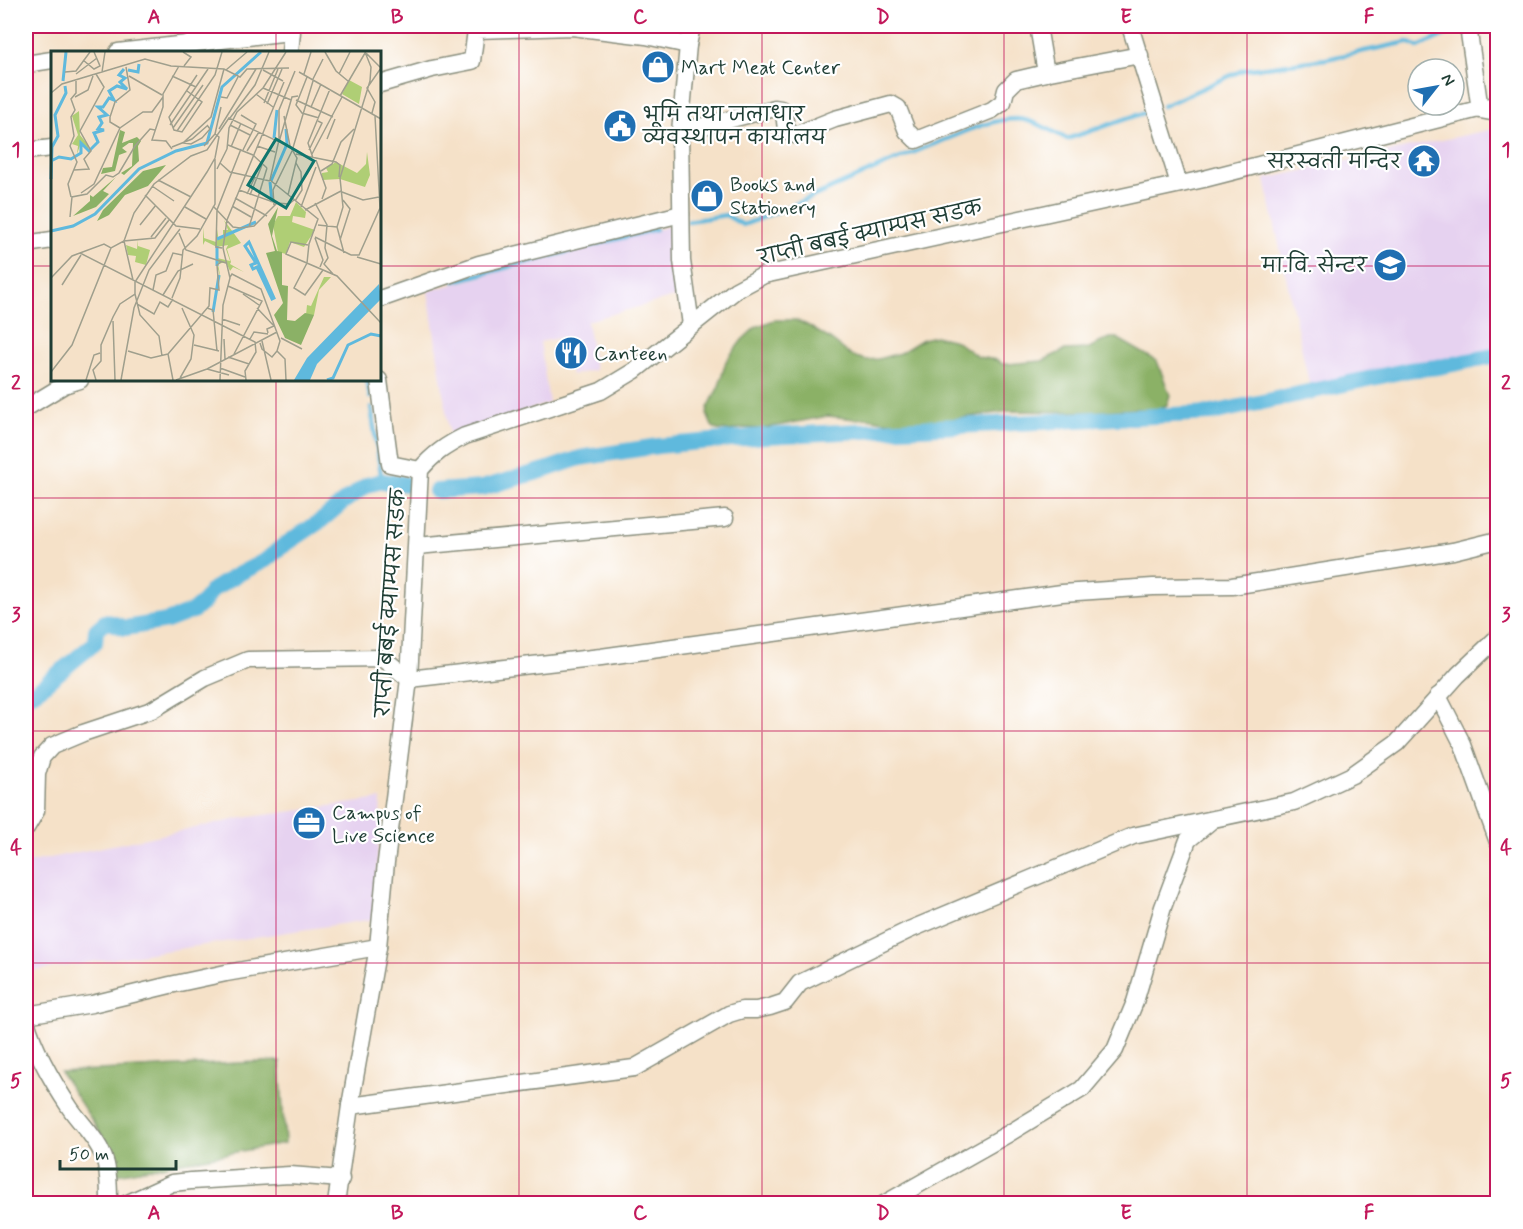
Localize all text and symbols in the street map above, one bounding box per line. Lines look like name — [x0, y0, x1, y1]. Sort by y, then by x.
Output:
text: A — [147, 4, 161, 31]
text: B — [391, 4, 404, 31]
text: C — [633, 4, 648, 31]
text: D — [876, 4, 890, 31]
text: E — [1120, 4, 1132, 31]
text: F — [1364, 4, 1375, 31]
shop icon: Mart Meat Center — [640, 49, 676, 85]
inset map — [51, 51, 381, 381]
place label: Mart Meat Center — [681, 55, 841, 82]
north arrow — [1406, 57, 1466, 117]
text: N — [1436, 70, 1459, 90]
place label: भूमि तथा जलाधार व्यवस्थापन कार्यालय — [642, 99, 827, 152]
public building icon: भूमि तथा जलाधार व्यवस्थापन कार्यालय — [602, 108, 638, 144]
text: 1 — [12, 137, 20, 164]
text: 1 — [1502, 137, 1510, 164]
temple icon: सरस्वती मन्दिर — [1406, 143, 1442, 179]
place label: सरस्वती मन्दिर — [1266, 146, 1402, 176]
place label: Books and Stationery — [730, 172, 816, 222]
shop icon: Books and Stationery — [689, 178, 725, 214]
street label: राप्ती बबई क्याम्पस सडक — [754, 191, 987, 273]
school or university icon: मा.वि. सेन्टर — [1372, 247, 1408, 283]
place label: मा.वि. सेन्टर — [1261, 249, 1369, 280]
restaurant icon: Canteen — [553, 335, 589, 371]
place label: Canteen — [594, 341, 668, 368]
text: 2 — [11, 370, 21, 397]
text: 2 — [1501, 370, 1511, 397]
street label: राप्ती बबई क्याम्पस सडक — [367, 486, 413, 719]
text: 3 — [11, 602, 21, 629]
text: 3 — [1501, 602, 1511, 629]
place label: Campus of Live Science — [332, 800, 435, 850]
office icon: Campus of Live Science — [291, 805, 327, 841]
text: 4 — [10, 835, 22, 862]
text: 4 — [1500, 835, 1512, 862]
text: 5 — [10, 1068, 22, 1095]
text: 5 — [1500, 1068, 1512, 1095]
scale bar — [60, 1133, 176, 1171]
text: 50 m — [69, 1143, 109, 1167]
text: A — [147, 1200, 161, 1227]
text: B — [391, 1200, 404, 1227]
text: C — [633, 1200, 648, 1227]
text: D — [876, 1200, 890, 1227]
text: E — [1120, 1200, 1132, 1227]
text: F — [1364, 1200, 1375, 1227]

